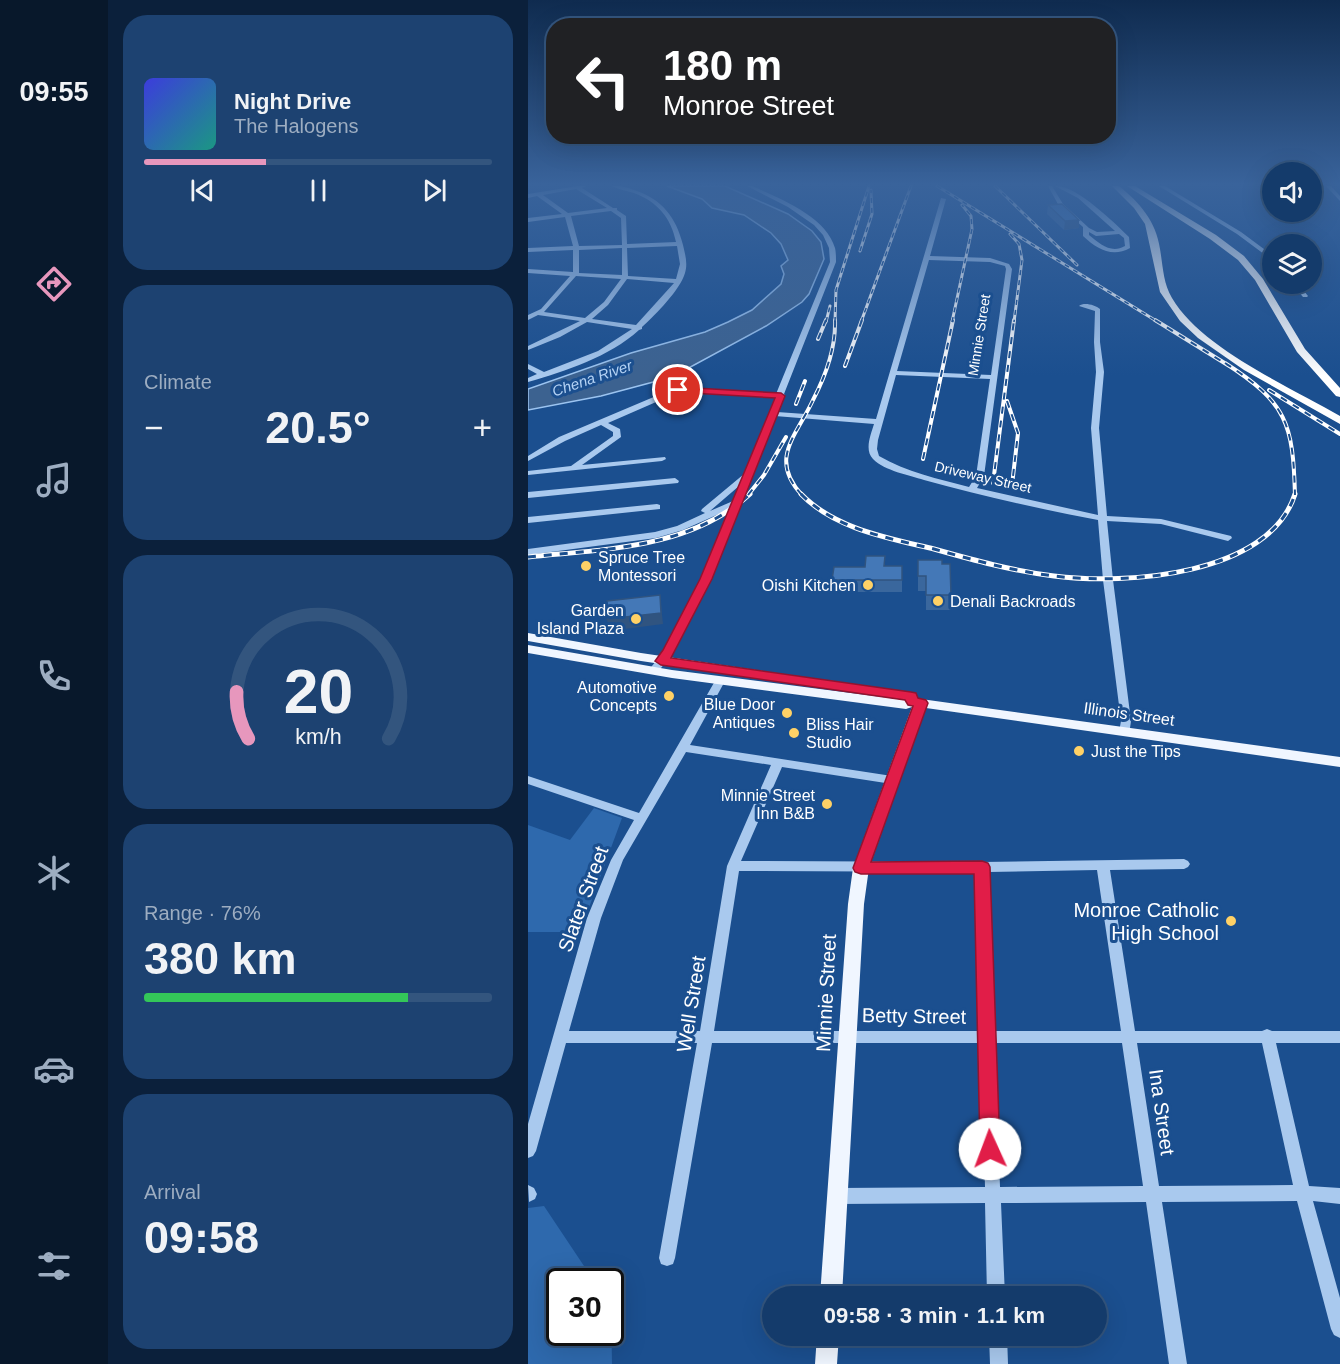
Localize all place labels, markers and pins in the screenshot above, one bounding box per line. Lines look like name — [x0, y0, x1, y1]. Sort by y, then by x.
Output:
pin — [652, 364, 703, 415]
place label: Spruce Tree Montessori — [598, 549, 685, 584]
marker: Spruce Tree Montessori — [579, 559, 593, 573]
place label: Oishi Kitchen — [762, 577, 856, 594]
marker: Oishi Kitchen — [861, 578, 875, 592]
place label: Denali Backroads — [950, 593, 1075, 610]
marker: Denali Backroads — [931, 594, 945, 608]
place label: Garden Island Plaza — [537, 602, 624, 637]
marker: Garden Island Plaza — [629, 612, 643, 626]
place label: Automotive Concepts — [577, 679, 657, 714]
marker: Automotive Concepts — [662, 689, 676, 703]
place label: Blue Door Antiques — [704, 696, 776, 731]
marker: Blue Door Antiques — [780, 706, 794, 720]
place label: Bliss Hair Studio — [806, 716, 874, 751]
marker: Bliss Hair Studio — [787, 726, 801, 740]
place label: Just the Tips — [1091, 743, 1181, 760]
marker: Just the Tips — [1072, 744, 1086, 758]
place label: Minnie Street Inn B&B — [721, 787, 816, 822]
marker: Minnie Street Inn B&B — [820, 797, 834, 811]
place label: Monroe Catholic High School — [1073, 899, 1219, 944]
marker: Monroe Catholic High School — [1224, 914, 1238, 928]

